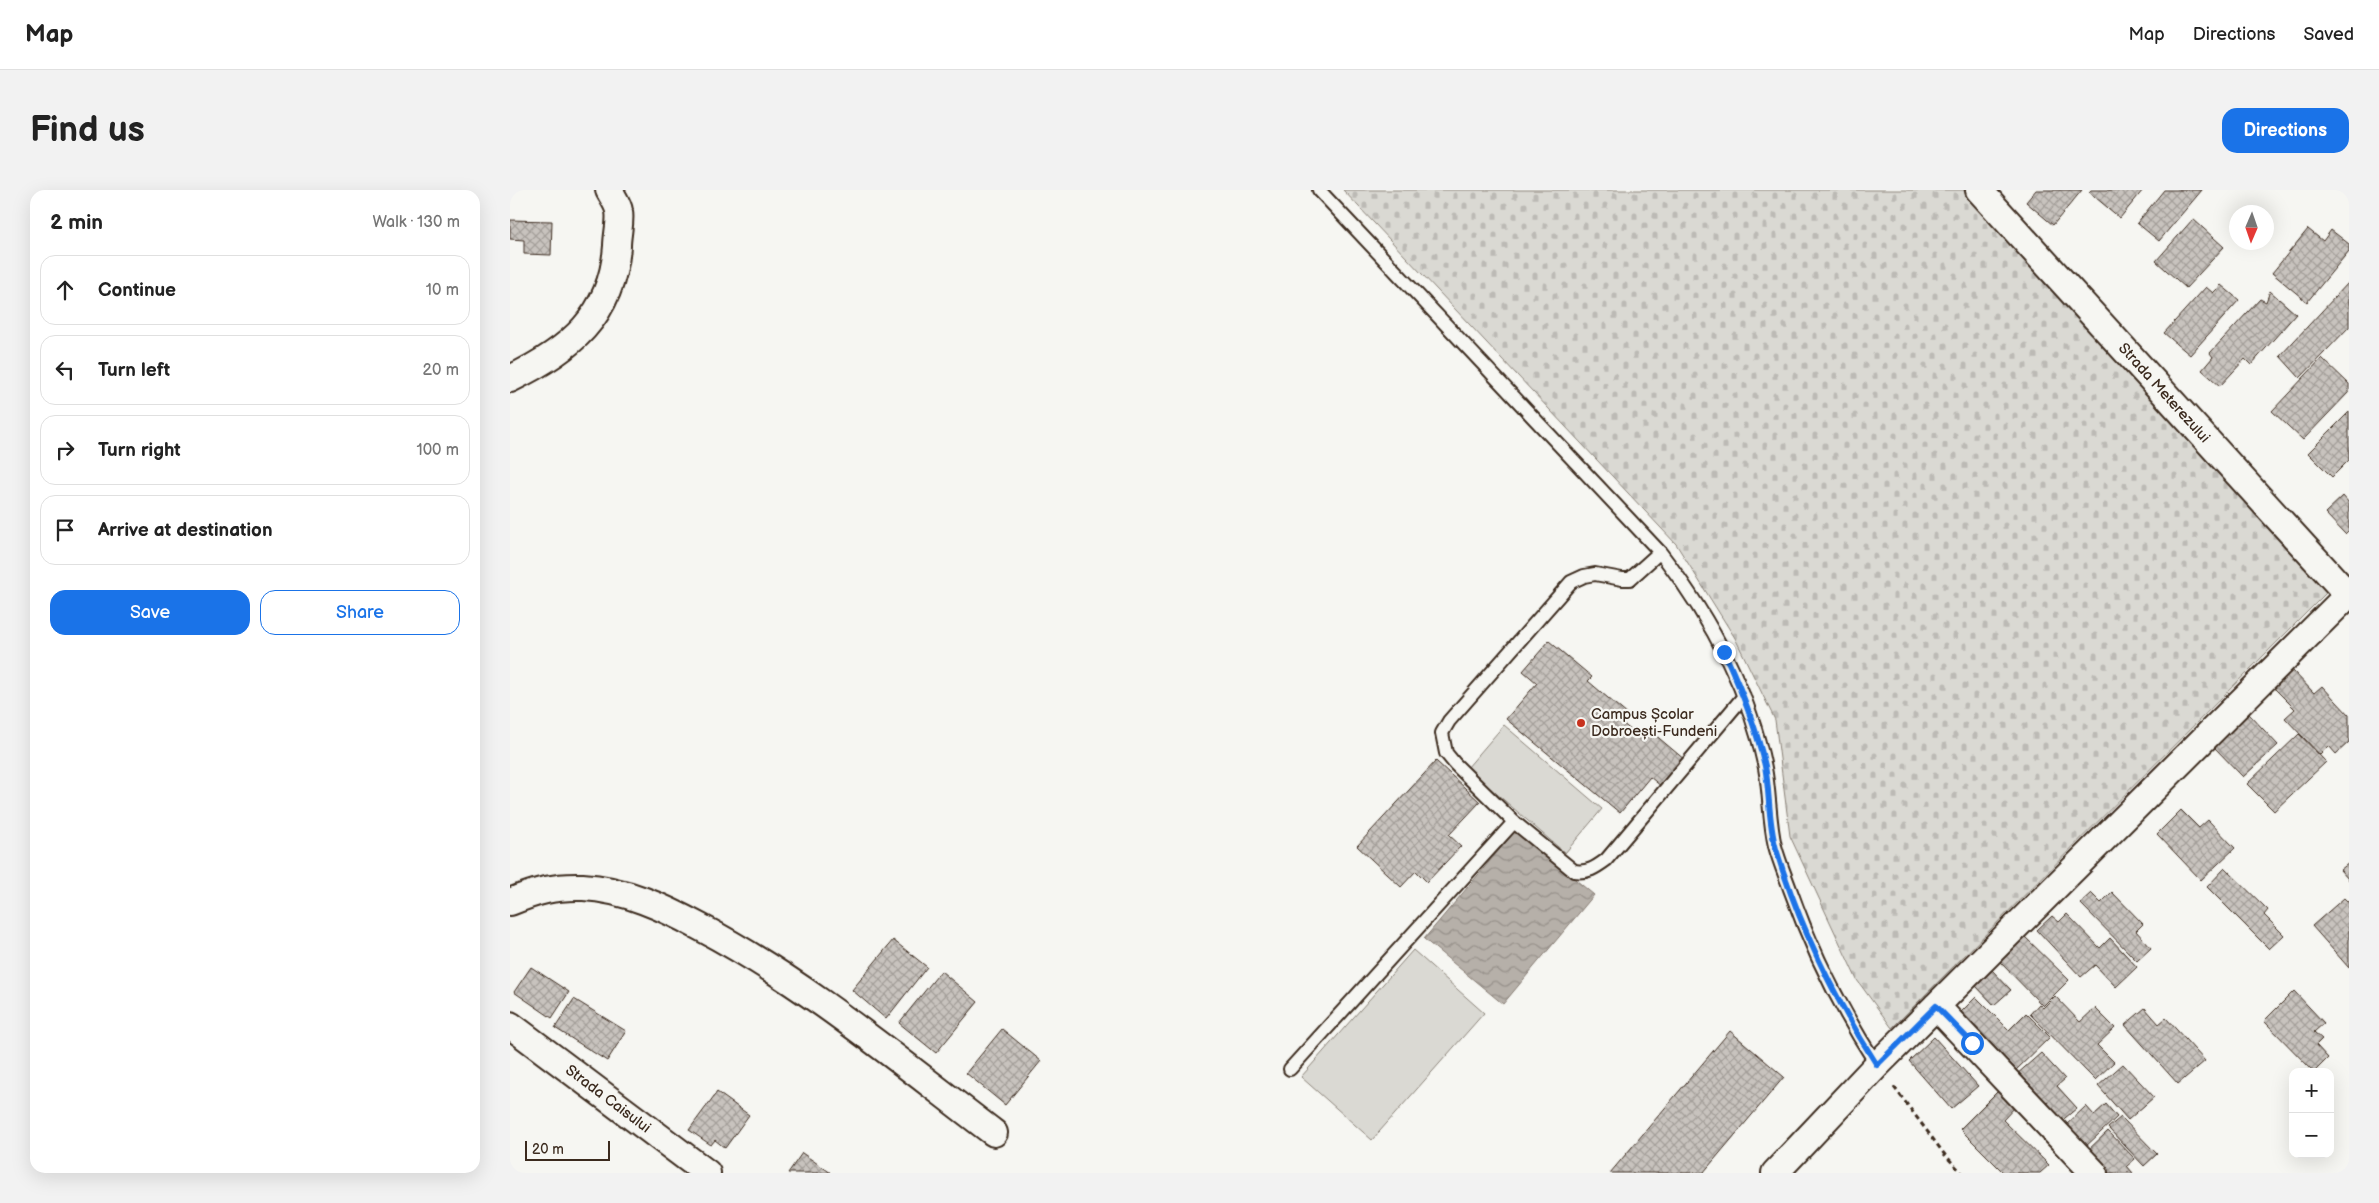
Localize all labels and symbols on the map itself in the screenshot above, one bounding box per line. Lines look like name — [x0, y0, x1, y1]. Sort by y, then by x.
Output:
north arrow — [2229, 205, 2274, 250]
street label: Strada Meterezului — [2114, 339, 2214, 447]
route end — [1713, 641, 1736, 664]
place label: Campus Școlar Dobroești-Fundeni — [1591, 705, 1717, 741]
marker: Campus Școlar Dobroești-Fundeni — [1575, 717, 1587, 729]
route start — [1961, 1032, 1984, 1055]
street label: Strada Caisului — [562, 1061, 654, 1137]
scale bar — [525, 1138, 610, 1161]

